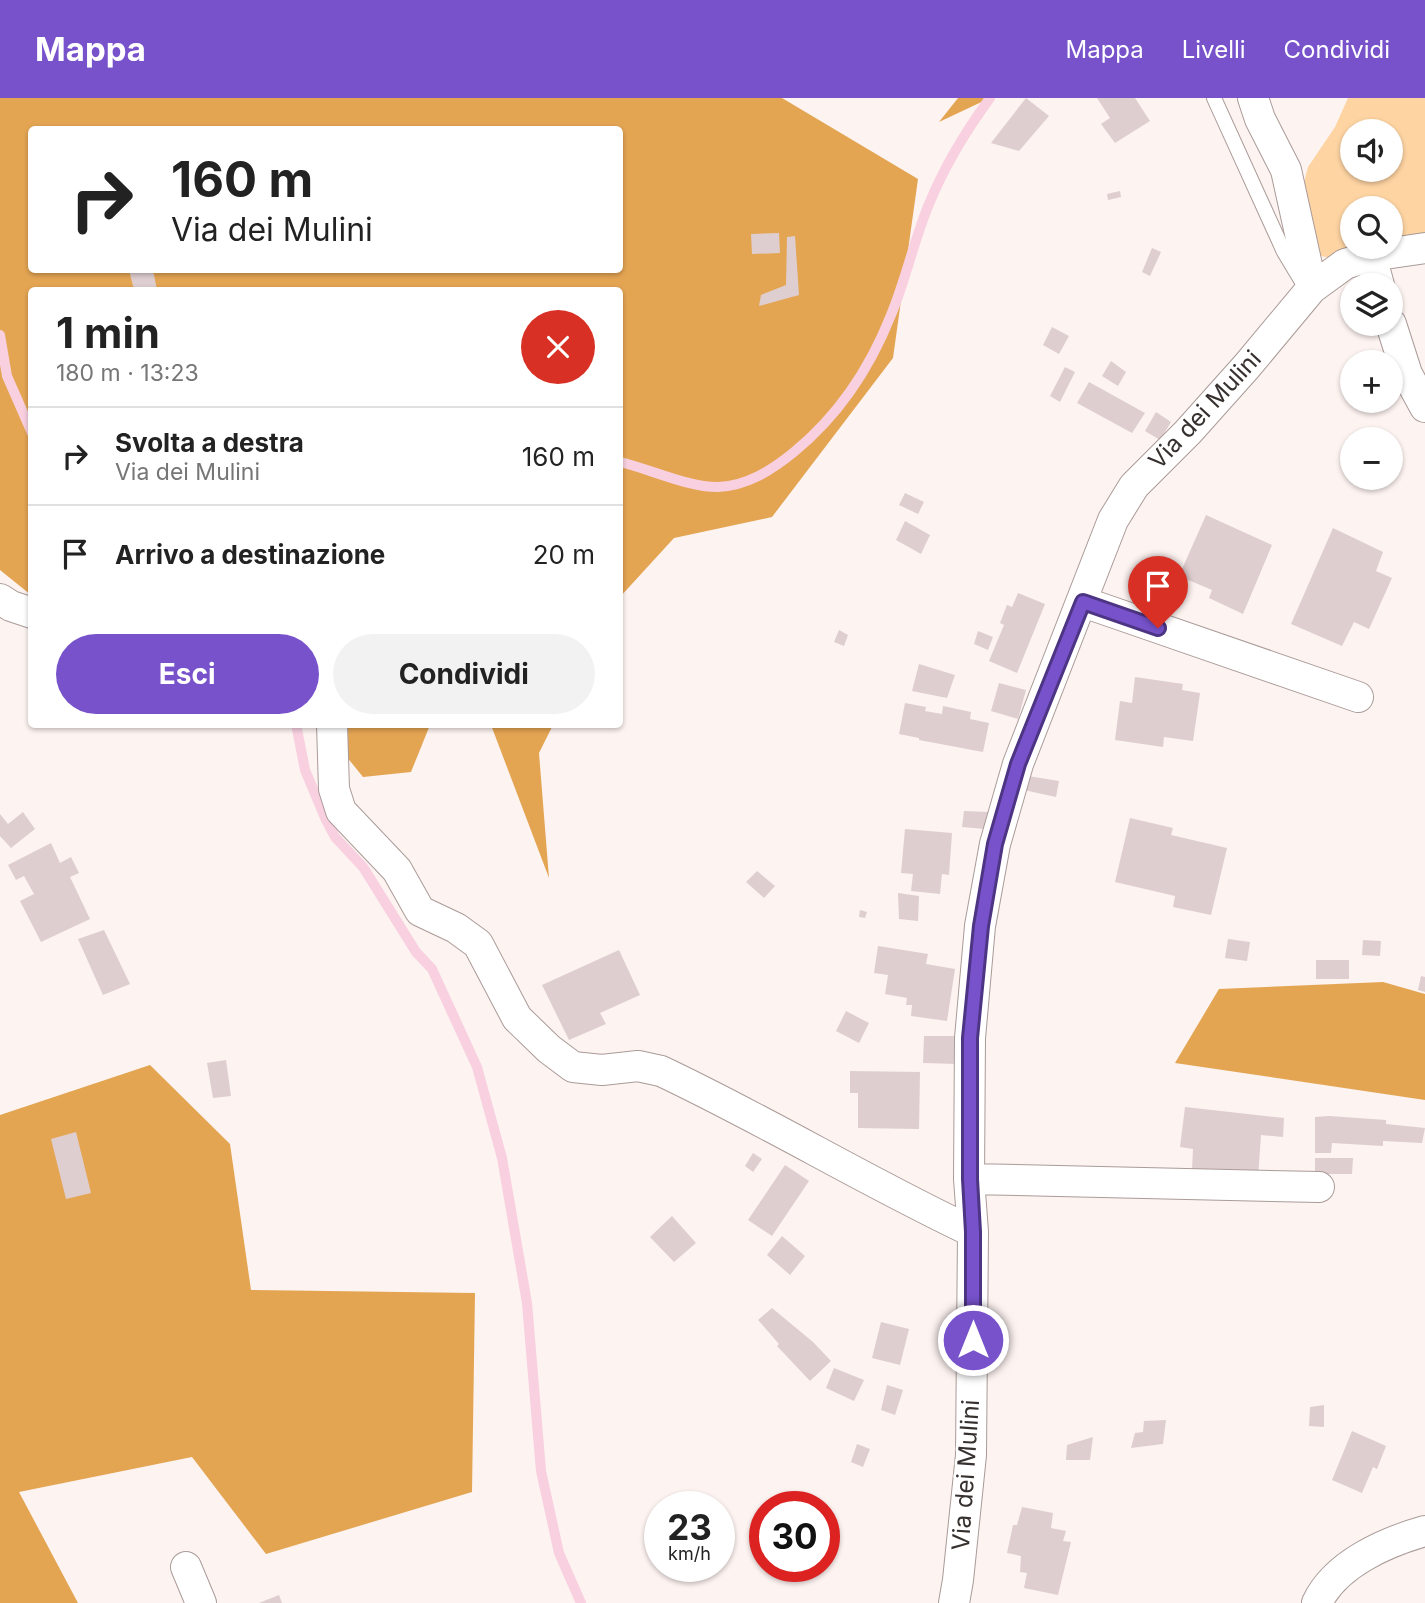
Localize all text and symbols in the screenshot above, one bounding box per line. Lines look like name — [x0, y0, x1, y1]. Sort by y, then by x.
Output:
text: Mappa — [35, 29, 146, 69]
text: Mappa — [1065, 35, 1144, 64]
text: Livelli — [1182, 35, 1246, 64]
text: Condividi — [1284, 35, 1390, 64]
map controls — [1340, 119, 1403, 490]
button: sound — [1340, 119, 1403, 182]
text: 160 m — [171, 150, 313, 209]
icon: right — [56, 154, 147, 245]
button: search — [1340, 196, 1403, 259]
text: Via dei Mulini — [171, 210, 373, 249]
button: layers — [1340, 273, 1403, 336]
text: 1 min — [56, 307, 160, 358]
button: close — [521, 310, 595, 384]
street label: Via dei Mulini — [1142, 344, 1267, 475]
button: + — [1340, 350, 1403, 413]
text: 180 m · 13:23 — [56, 359, 199, 387]
text: Svolta a destra — [115, 427, 304, 458]
button: − — [1340, 427, 1403, 490]
icon: right — [56, 437, 94, 475]
text: 160 m — [522, 441, 595, 472]
text: Via dei Mulini — [115, 458, 260, 486]
icon: arrive — [56, 535, 94, 573]
text: Arrivo a destinazione — [115, 539, 385, 570]
text: 20 m — [533, 539, 595, 570]
pin — [1128, 556, 1188, 628]
icon: arrive — [1139, 567, 1177, 605]
button: Esci — [56, 634, 319, 714]
button: Condividi — [333, 634, 595, 714]
position arrow — [936, 1303, 1010, 1377]
street label: Via dei Mulini — [946, 1398, 985, 1551]
speed limit sign: 30 — [749, 1491, 840, 1582]
text: 23 — [667, 1506, 712, 1548]
text: km/h — [668, 1543, 711, 1564]

